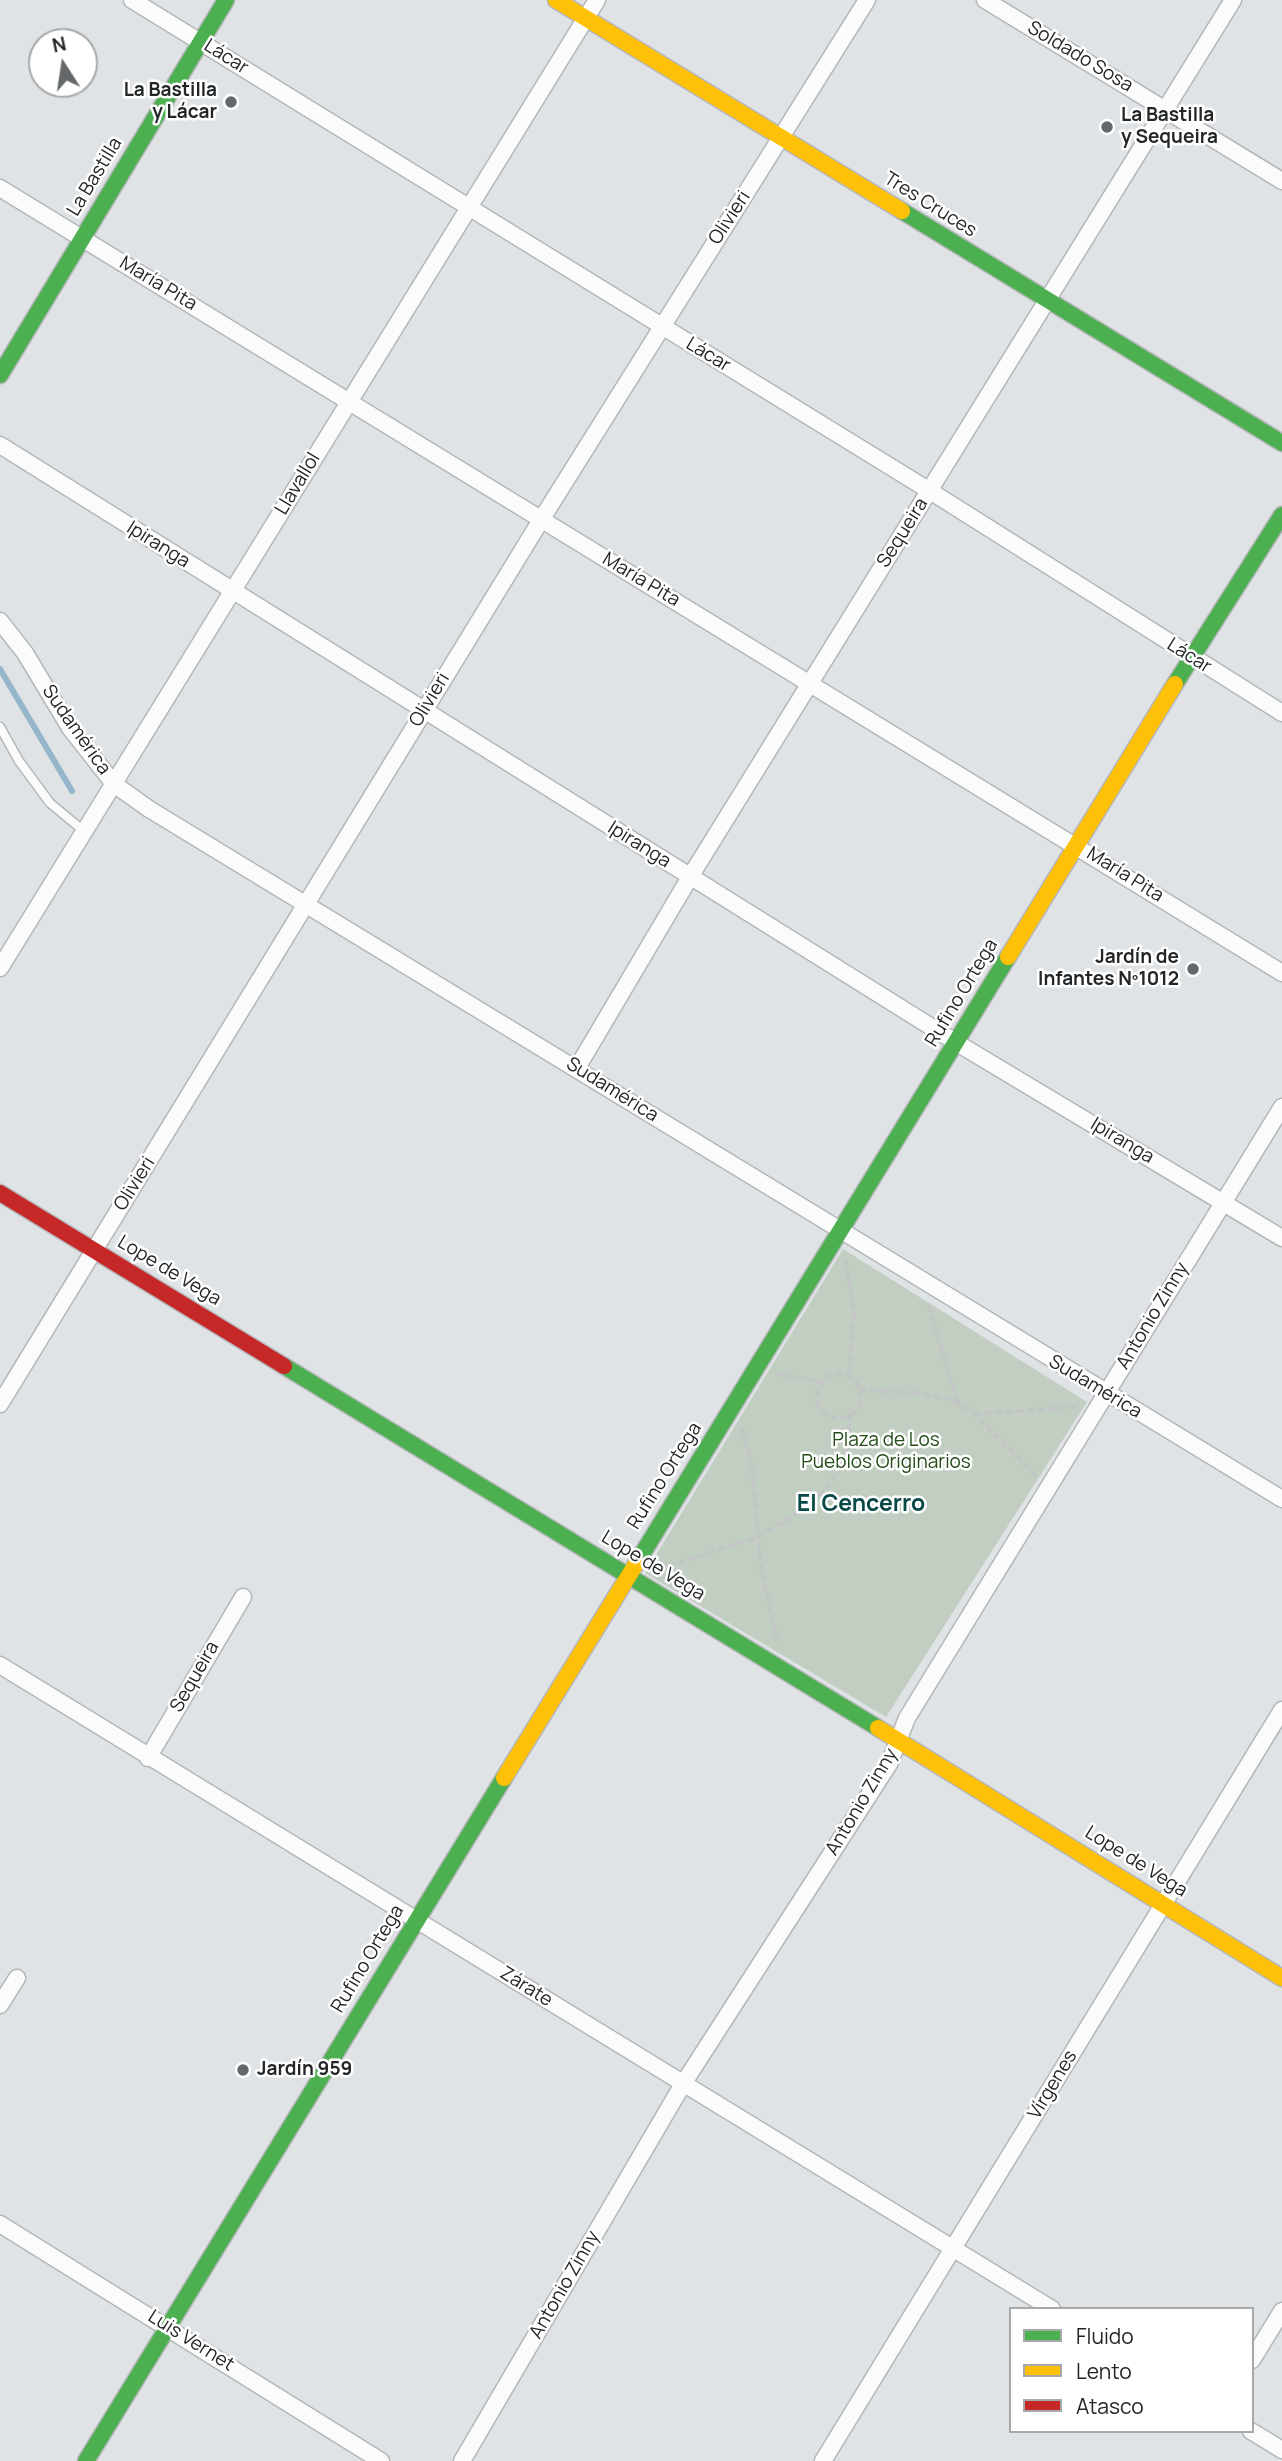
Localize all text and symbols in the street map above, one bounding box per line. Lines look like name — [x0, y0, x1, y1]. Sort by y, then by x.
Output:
street label: Soldado Sosa — [1023, 17, 1137, 97]
north arrow — [28, 28, 98, 98]
text: N — [50, 30, 68, 59]
street label: Lácar — [200, 35, 252, 79]
place label: La Bastilla y Lácar — [124, 80, 217, 124]
marker: La Bastilla y Lácar — [223, 94, 239, 110]
place label: La Bastilla y Sequeira — [1121, 105, 1218, 149]
marker: La Bastilla y Sequeira — [1099, 119, 1115, 135]
street label: La Bastilla — [63, 134, 127, 220]
street label: Tres Cruces — [879, 168, 981, 242]
street label: Olivieri — [704, 187, 756, 249]
street label: María Pita — [115, 252, 201, 316]
street label: Lácar — [682, 333, 734, 377]
street label: Llavallol — [271, 449, 325, 519]
street label: Sequeira — [873, 494, 933, 572]
street label: Ipiranga — [122, 517, 194, 573]
street label: María Pita — [598, 548, 684, 612]
street label: Lácar — [1163, 634, 1215, 678]
street label: Olivieri — [405, 669, 455, 731]
street label: Sudamérica — [37, 681, 115, 779]
street label: Ipiranga — [603, 817, 675, 873]
street label: María Pita — [1082, 842, 1168, 908]
street label: Rufino Ortega — [921, 935, 1003, 1051]
place label: Jardín de Infantes Nº1012 — [1038, 947, 1179, 991]
marker: Jardín de Infantes Nº1012 — [1185, 961, 1201, 977]
street label: Sudamérica — [562, 1053, 662, 1127]
street label: Ipiranga — [1086, 1113, 1158, 1169]
street label: Olivieri — [110, 1153, 160, 1215]
street label: Lope de Vega — [113, 1231, 225, 1311]
street label: Antonio Zinny — [1112, 1258, 1194, 1374]
street label: Sudamérica — [1044, 1350, 1146, 1424]
street label: Rufino Ortega — [623, 1418, 707, 1534]
park label: Plaza de Los Pueblos Originarios — [801, 1430, 971, 1474]
district label: El Cencerro — [797, 1491, 925, 1519]
street label: Lope de Vega — [597, 1526, 709, 1606]
street label: Sequeira — [166, 1638, 224, 1716]
street label: Antonio Zinny — [821, 1744, 903, 1860]
street label: Lope de Vega — [1081, 1821, 1191, 1903]
street label: Rufino Ortega — [327, 1901, 409, 2017]
street label: Zárate — [496, 1962, 556, 2012]
street label: Vírgenes — [1024, 2046, 1082, 2124]
place label: Jardín 959 — [257, 2059, 352, 2081]
marker: Jardín 959 — [235, 2062, 251, 2078]
street label: Antonio Zinny — [525, 2227, 605, 2343]
street label: Luis Vernet — [144, 2306, 238, 2376]
legend — [1009, 2307, 1254, 2433]
text: Fluido — [1076, 2322, 1134, 2350]
text: Lento — [1076, 2357, 1132, 2385]
text: Atasco — [1076, 2392, 1144, 2420]

